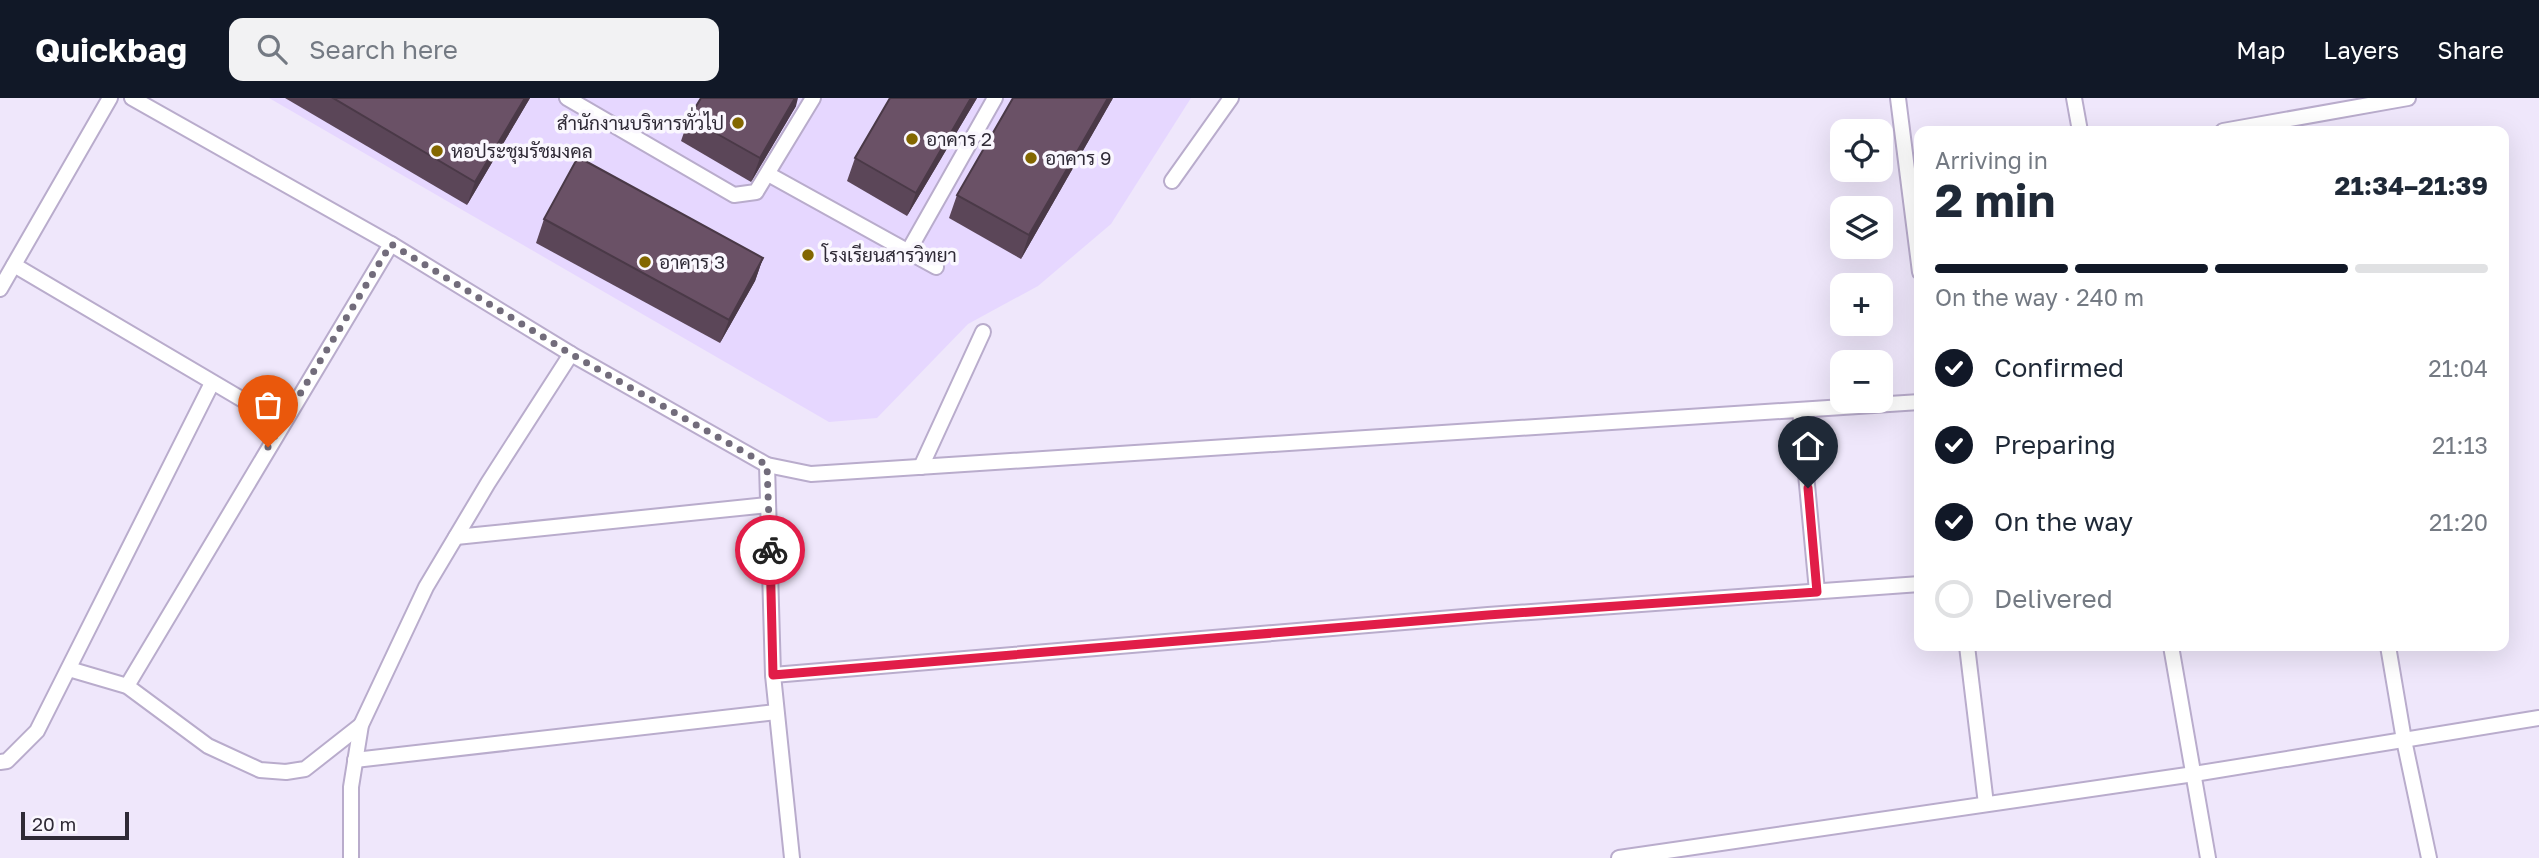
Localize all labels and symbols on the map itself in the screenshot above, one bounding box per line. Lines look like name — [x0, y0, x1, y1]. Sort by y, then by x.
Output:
place label: สำนักงานบริหารทั่วไป — [557, 107, 724, 134]
marker: สำนักงานบริหารทั่วไป — [730, 115, 746, 131]
place label: อาคาร 2 — [926, 127, 992, 150]
marker: อาคาร 2 — [904, 131, 920, 147]
place label: หอประชุมรัชมงคล — [451, 139, 593, 164]
marker: หอประชุมรัชมงคล — [429, 143, 445, 159]
place label: อาคาร 9 — [1045, 146, 1111, 169]
marker: อาคาร 9 — [1023, 150, 1039, 166]
place label: โรงเรียนสารวิทยา — [821, 243, 957, 266]
marker: โรงเรียนสารวิทยา — [800, 247, 816, 263]
place label: อาคาร 3 — [659, 250, 725, 273]
marker: อาคาร 3 — [637, 254, 653, 270]
pin — [238, 375, 298, 447]
pin — [1778, 416, 1838, 488]
courier — [735, 515, 805, 585]
scale bar — [21, 809, 130, 841]

